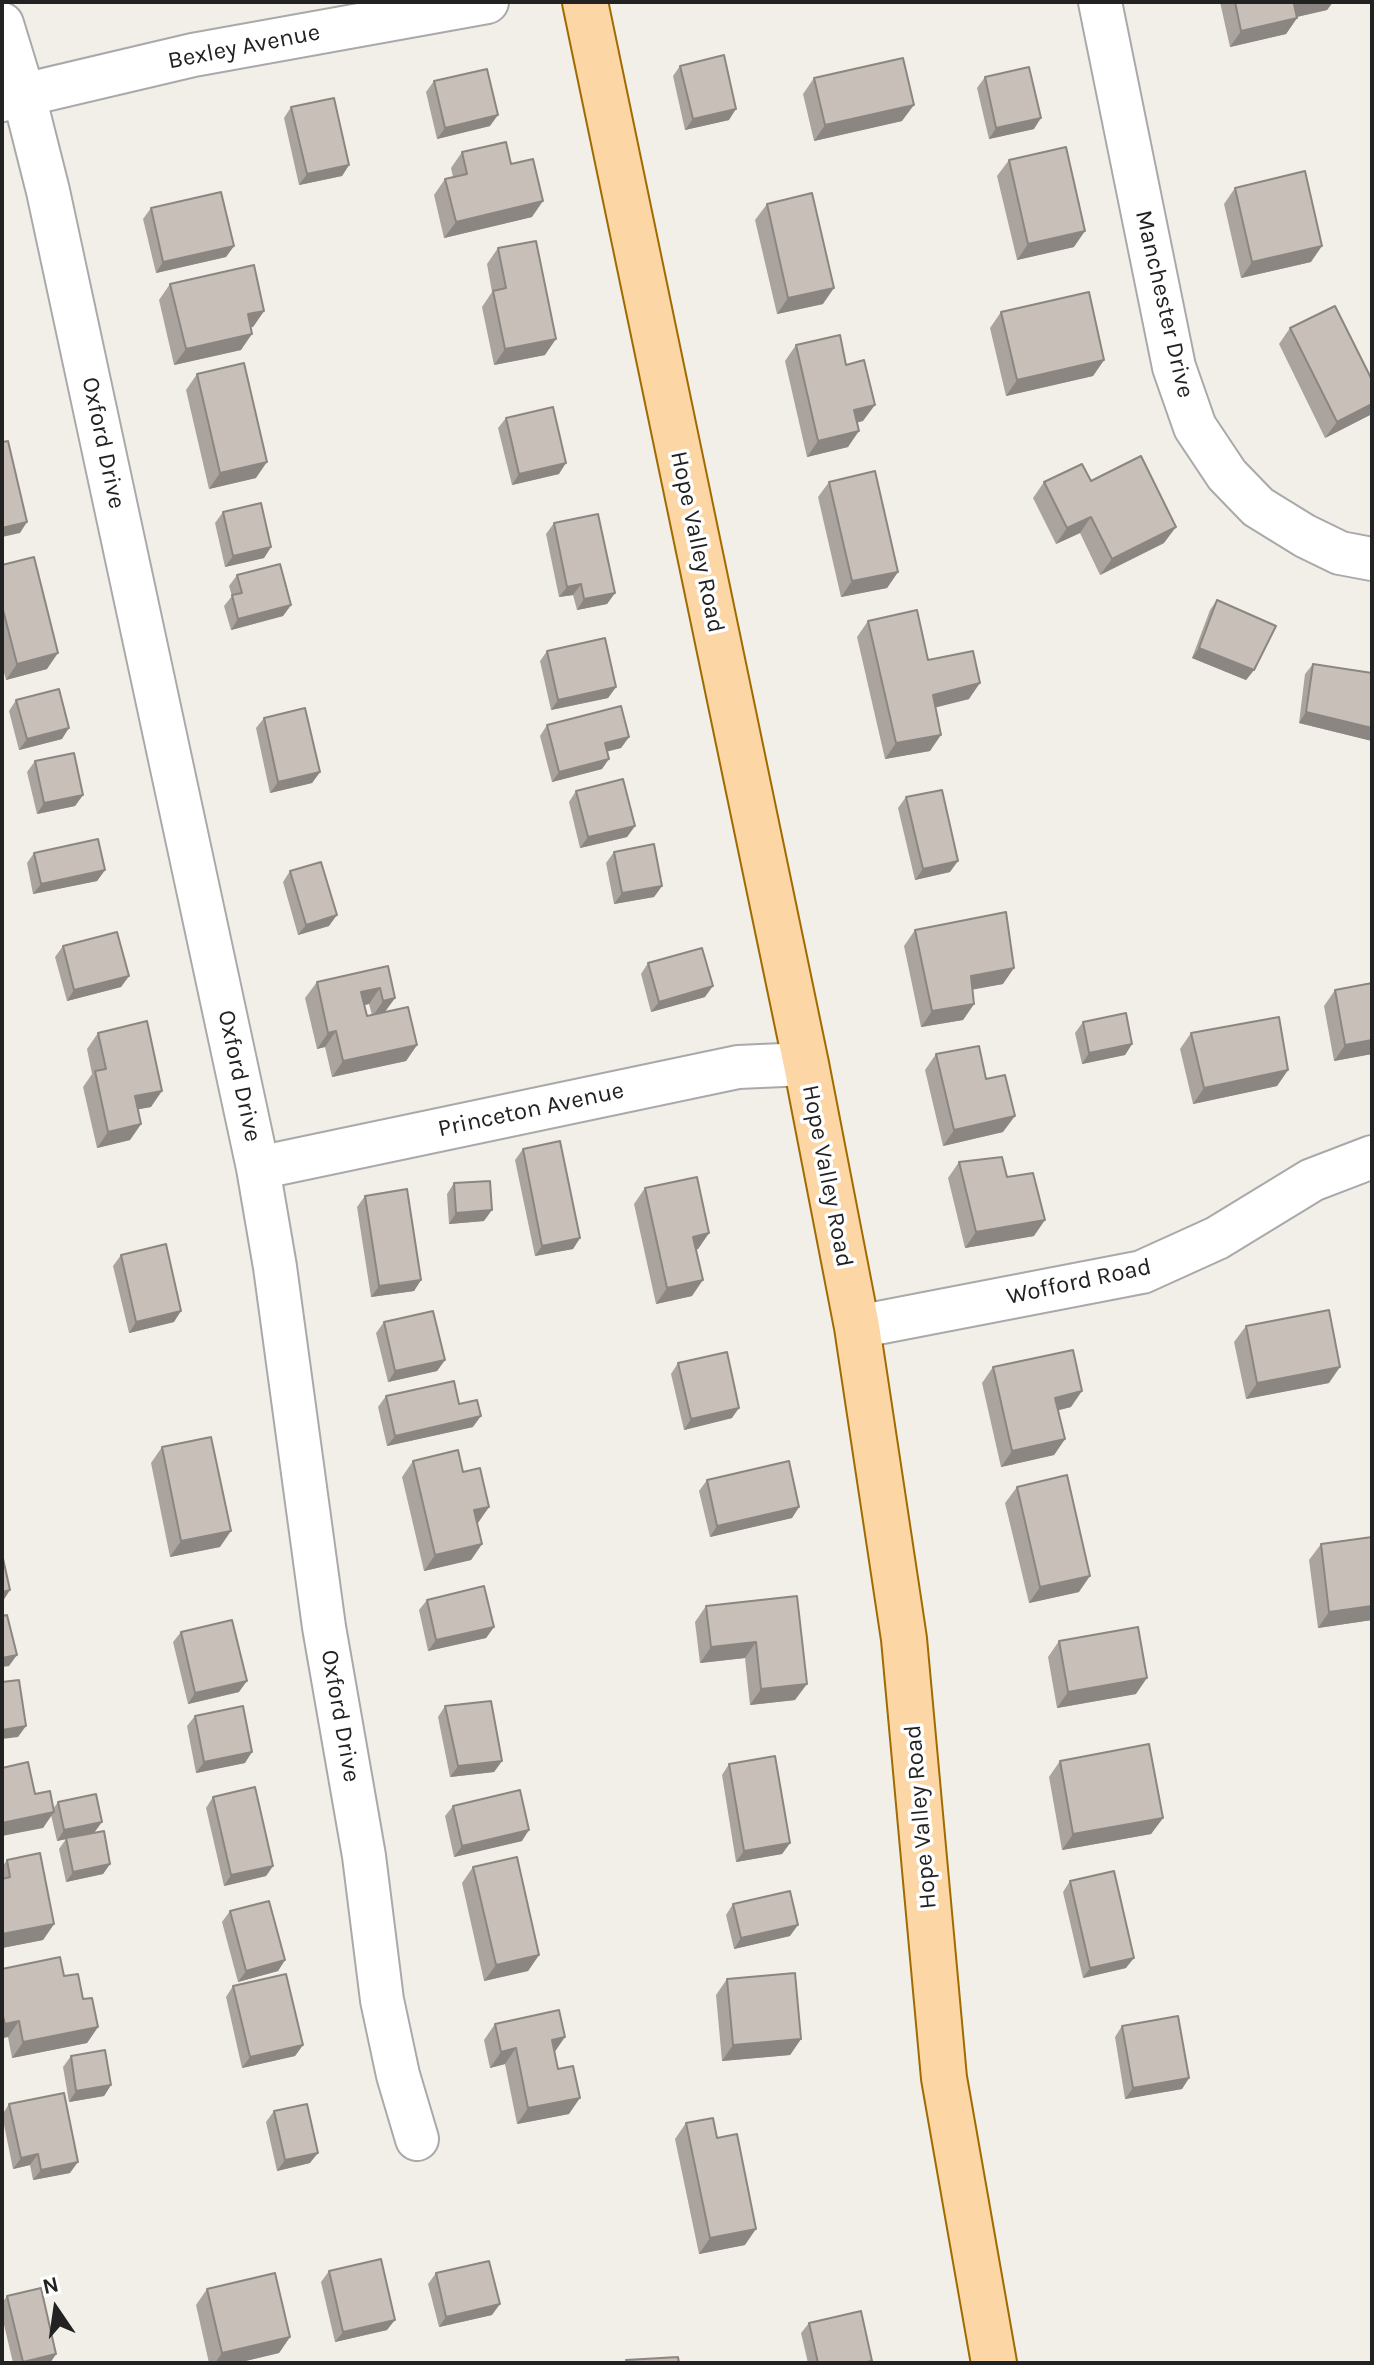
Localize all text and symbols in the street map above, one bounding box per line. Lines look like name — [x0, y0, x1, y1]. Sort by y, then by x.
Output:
street label: Bexley Avenue — [165, 18, 323, 76]
street label: Manchester Drive — [1128, 207, 1200, 401]
street label: Oxford Drive — [75, 375, 131, 511]
street label: Hope Valley Road — [664, 449, 730, 635]
street label: Oxford Drive — [211, 1008, 267, 1144]
street label: Princeton Avenue — [435, 1076, 627, 1144]
street label: Hope Valley Road — [795, 1082, 859, 1270]
street label: Wofford Road — [1004, 1253, 1154, 1311]
street label: Oxford Drive — [314, 1648, 366, 1784]
street label: Hope Valley Road — [899, 1724, 943, 1910]
north arrow — [16, 2269, 96, 2349]
text: N — [40, 2271, 61, 2300]

